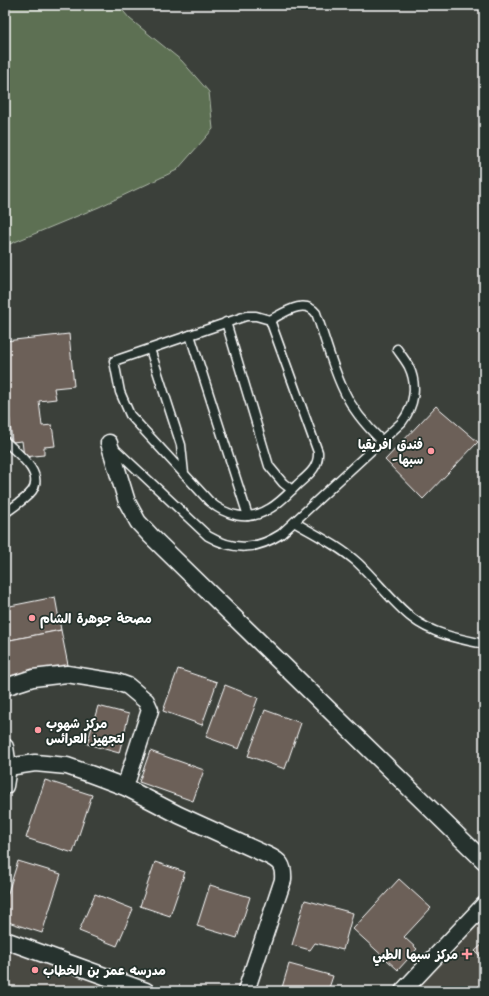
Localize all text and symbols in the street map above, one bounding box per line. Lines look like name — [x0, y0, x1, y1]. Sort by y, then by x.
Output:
place label: فندق افريقيا -سبها — [358, 435, 423, 471]
marker: فندق افريقيا -سبها — [426, 446, 436, 456]
place label: مصحة جوهرة الشام — [40, 609, 152, 630]
marker: مصحة جوهرة الشام — [27, 613, 37, 623]
place label: مركز شهوب لتجهيز العرائس — [46, 714, 125, 750]
marker: مركز شهوب لتجهيز العرائس — [33, 725, 43, 735]
place label: مركز سبها الطبي — [372, 945, 458, 967]
marker: مركز سبها الطبي — [461, 948, 473, 960]
place label: مدرسه عمر بن الخطاب — [43, 961, 166, 982]
marker: مدرسه عمر بن الخطاب — [30, 965, 40, 975]

